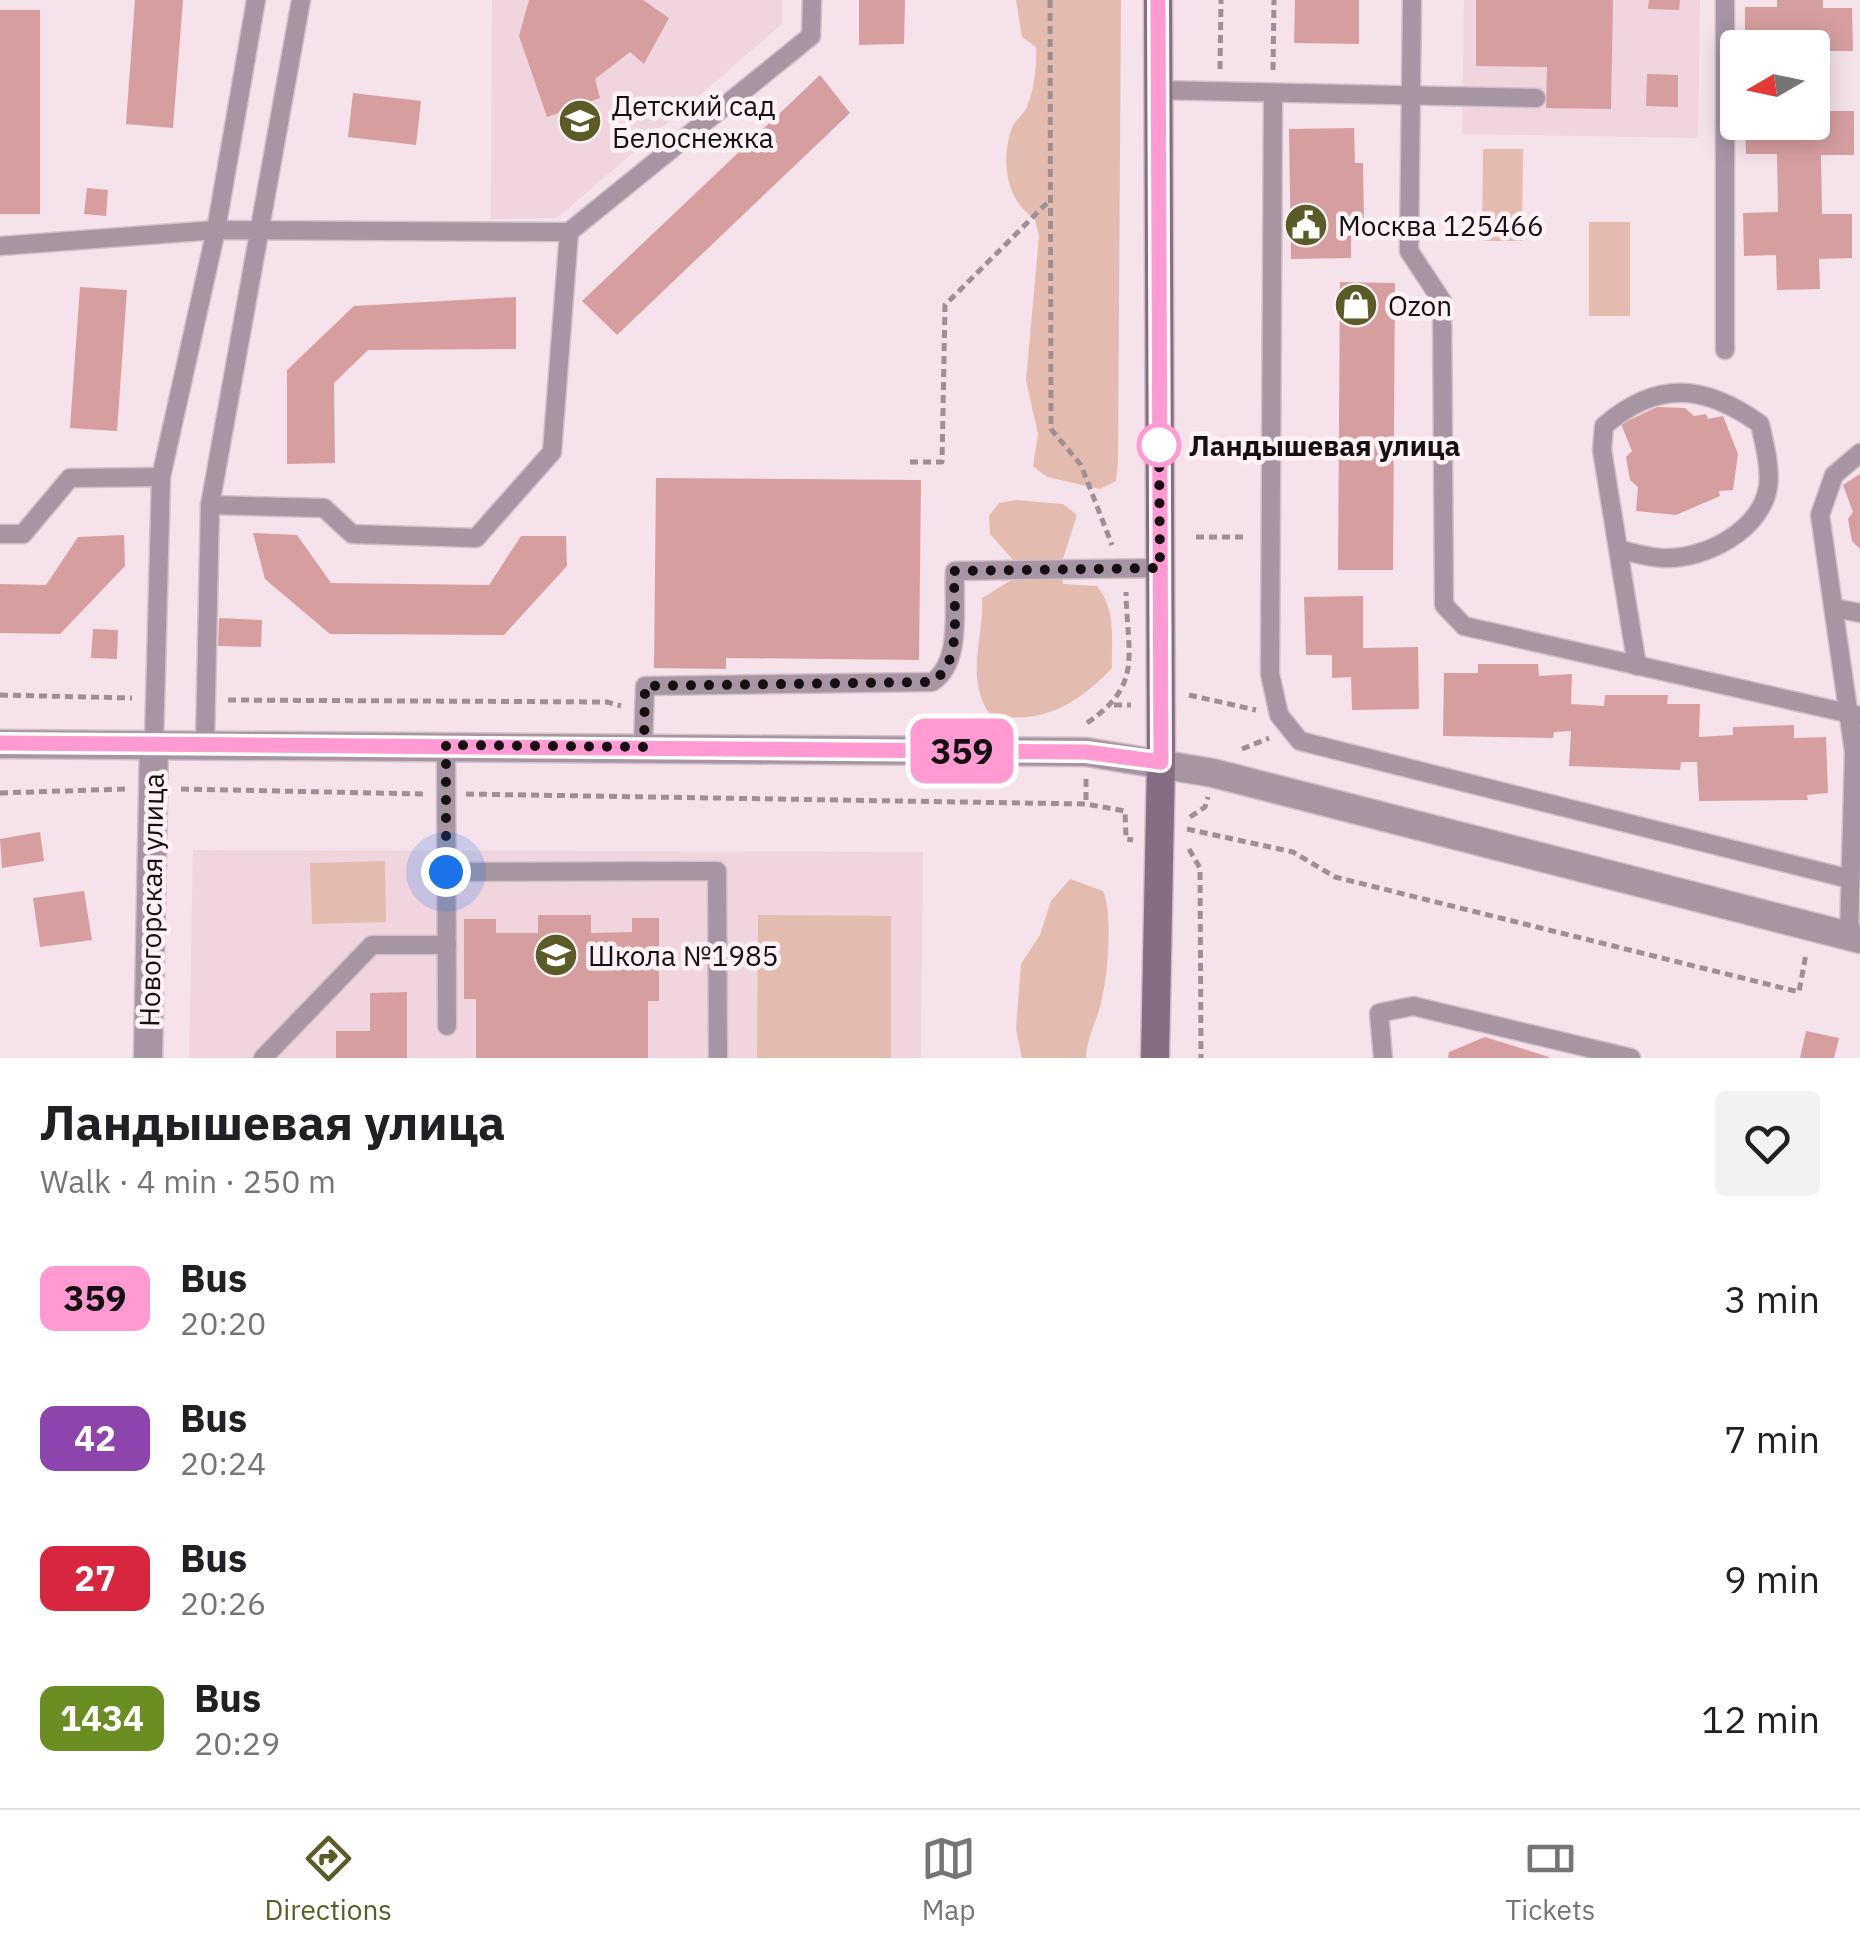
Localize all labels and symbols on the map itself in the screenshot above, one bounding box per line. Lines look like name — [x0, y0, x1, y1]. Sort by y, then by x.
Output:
north arrow — [1720, 30, 1830, 140]
place label: Детский сад Белоснежка — [612, 87, 775, 156]
school or university icon: Детский сад Белоснежка — [557, 98, 603, 144]
public building icon: Москва 125466 — [1283, 202, 1329, 248]
place label: Москва 125466 — [1338, 207, 1544, 244]
shop icon: Ozon — [1333, 282, 1379, 328]
place label: Ozon — [1388, 287, 1452, 324]
marker: Ландышевая улица — [1138, 424, 1180, 466]
place label: Ландышевая улица — [1189, 427, 1461, 464]
line badge: 359 — [904, 718, 1020, 784]
street label: Новогорская улица — [130, 773, 172, 1027]
your location — [421, 847, 471, 897]
school or university icon: Школа №1985 — [533, 932, 579, 978]
place label: Школа №1985 — [588, 937, 779, 974]

